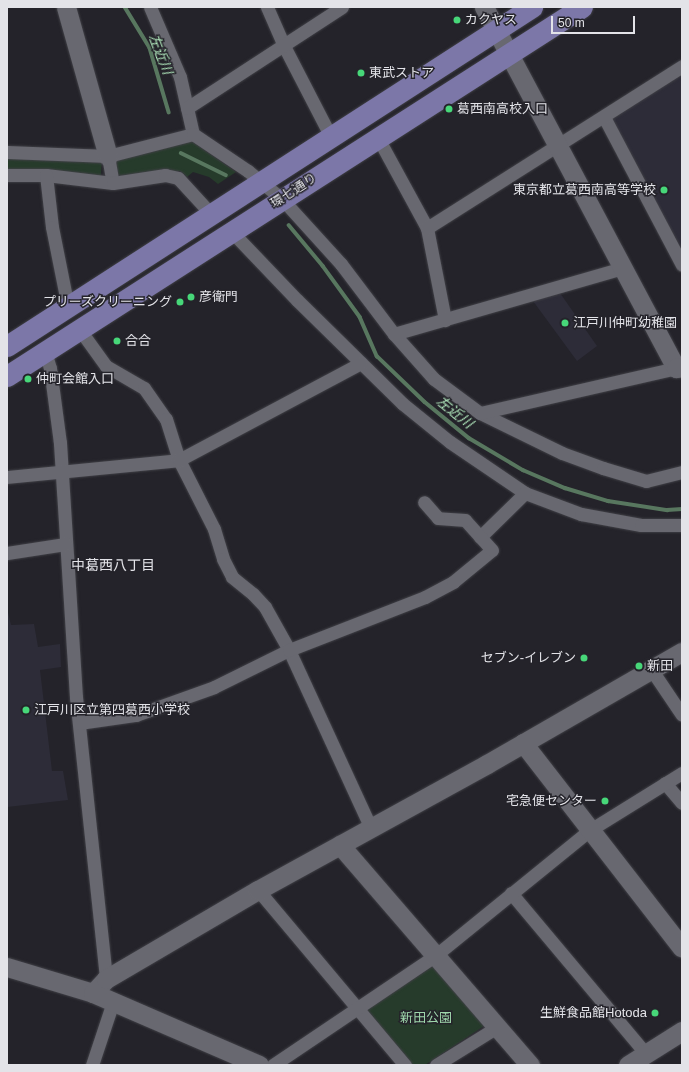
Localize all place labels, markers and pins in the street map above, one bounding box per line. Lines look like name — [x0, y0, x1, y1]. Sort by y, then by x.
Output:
place label: カクヤス — [465, 12, 517, 28]
marker: カクヤス — [452, 15, 462, 25]
place label: 東武ストア — [369, 65, 434, 81]
marker: 東武ストア — [356, 68, 366, 78]
place label: 葛西南高校入口 — [457, 101, 548, 117]
marker: 葛西南高校入口 — [444, 104, 454, 114]
place label: 東京都立葛西南高等学校 — [513, 182, 656, 198]
marker: 東京都立葛西南高等学校 — [659, 185, 669, 195]
place label: 彦衛門 — [199, 289, 238, 305]
marker: 彦衛門 — [186, 292, 196, 302]
place label: プリーズクリーニング — [42, 294, 172, 310]
marker: プリーズクリーニング — [175, 297, 185, 307]
place label: 江戸川仲町幼稚園 — [573, 315, 677, 331]
marker: 江戸川仲町幼稚園 — [560, 318, 570, 328]
place label: 合合 — [125, 333, 151, 349]
marker: 合合 — [112, 336, 122, 346]
place label: 仲町会館入口 — [36, 371, 114, 387]
marker: 仲町会館入口 — [23, 374, 33, 384]
place label: セブン-イレブン — [481, 650, 576, 666]
marker: セブン-イレブン — [579, 653, 589, 663]
place label: 新田 — [647, 658, 673, 674]
marker: 新田 — [634, 661, 644, 671]
place label: 江戸川区立第四葛西小学校 — [34, 702, 190, 718]
marker: 江戸川区立第四葛西小学校 — [21, 705, 31, 715]
place label: 宅急便センター — [506, 793, 597, 809]
marker: 宅急便センター — [600, 796, 610, 806]
place label: 生鮮食品館Hotoda — [540, 1005, 647, 1021]
marker: 生鮮食品館Hotoda — [650, 1008, 660, 1018]

